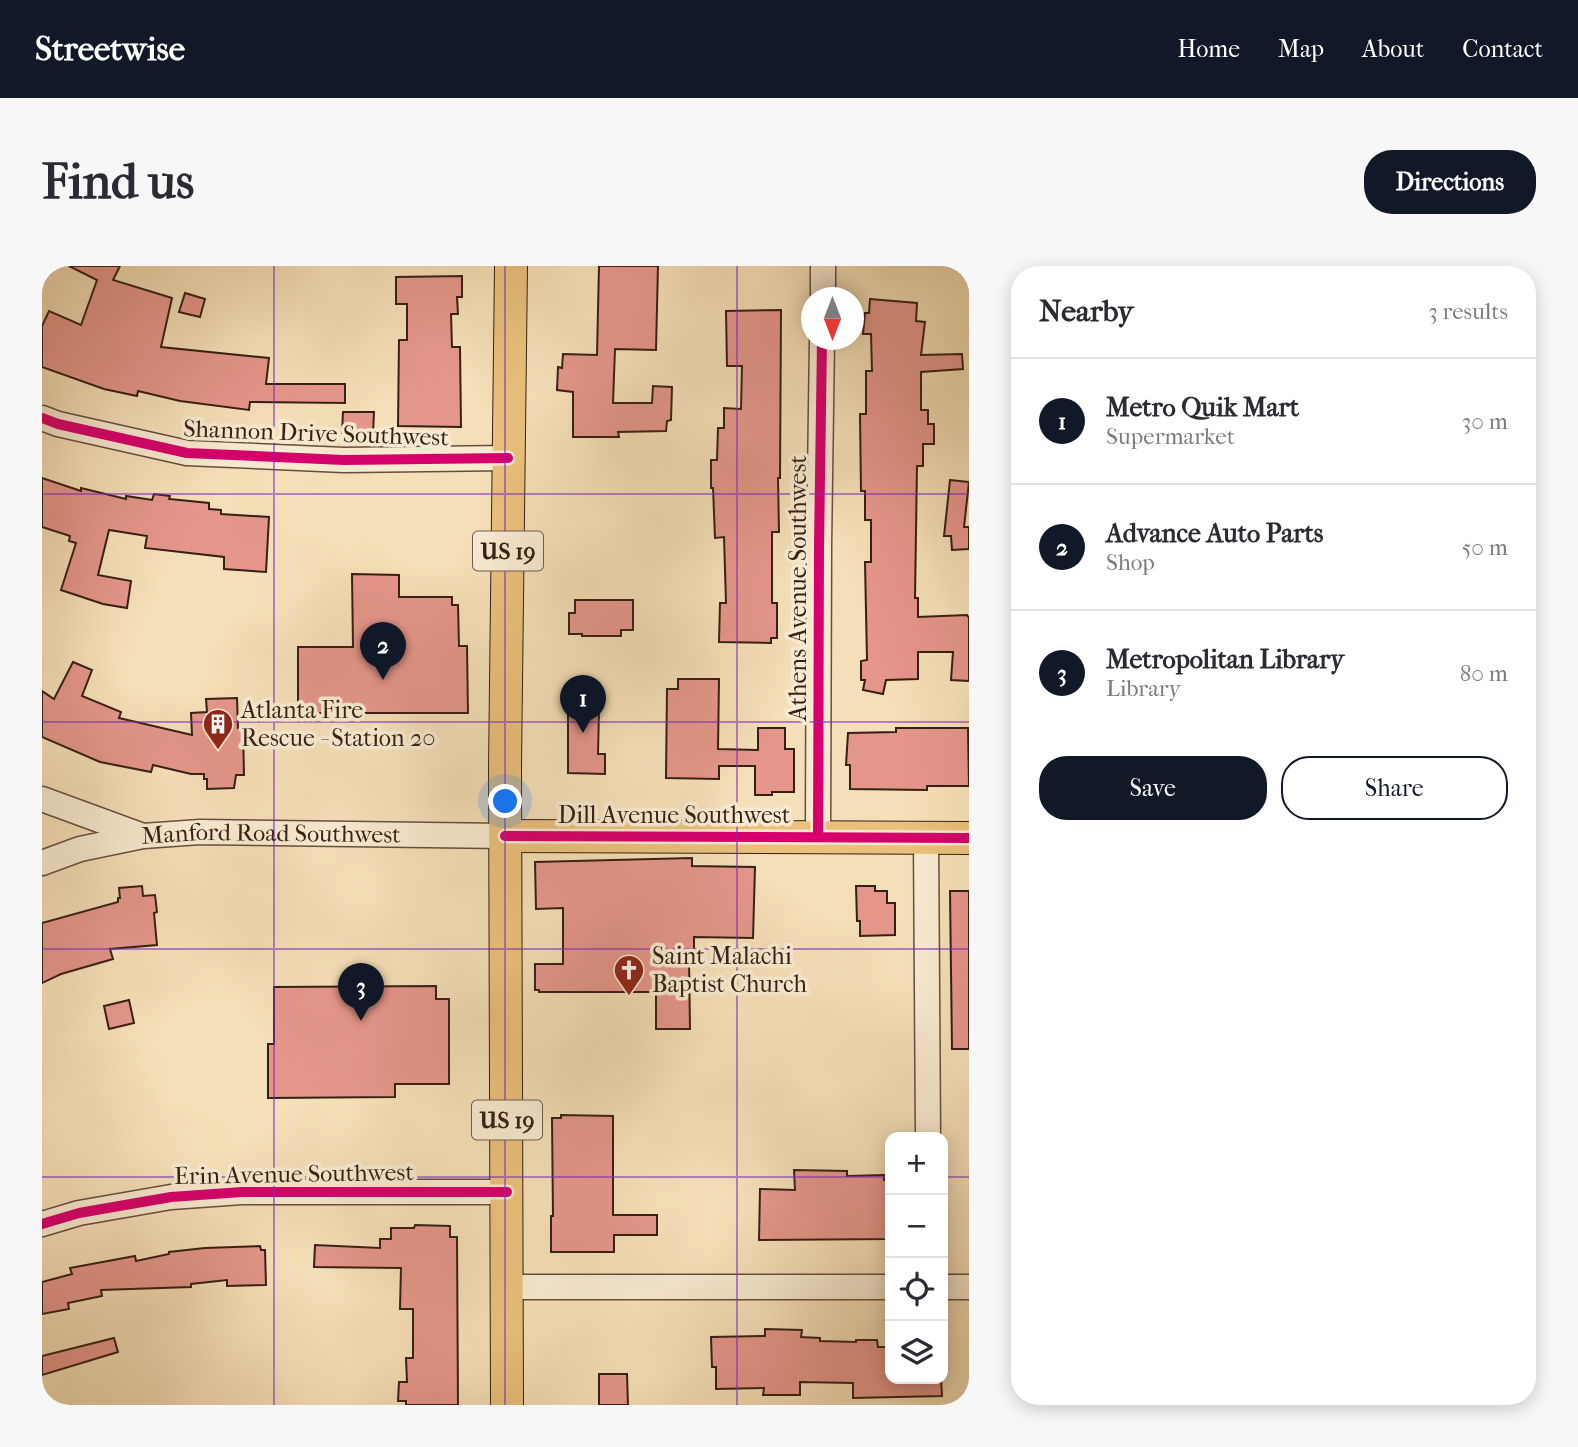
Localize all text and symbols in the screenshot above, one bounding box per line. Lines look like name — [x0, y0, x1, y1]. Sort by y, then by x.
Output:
text: Streetwise — [35, 30, 185, 69]
text: Home — [1178, 35, 1240, 63]
text: Map — [1278, 35, 1324, 63]
text: About — [1362, 35, 1424, 63]
text: Contact — [1462, 35, 1543, 63]
button: Directions — [1364, 150, 1536, 214]
text: Find us — [42, 153, 194, 211]
north arrow — [801, 287, 864, 350]
text: Nearby — [1039, 294, 1134, 329]
text: 3 results — [1428, 298, 1508, 325]
text: Metro Quik Mart — [1106, 392, 1299, 423]
text: 1 — [1058, 408, 1066, 435]
text: 30 m — [1462, 408, 1508, 435]
street label: Shannon Drive Southwest — [183, 414, 450, 452]
text: Supermarket — [1106, 423, 1235, 450]
street label: Athens Avenue Southwest — [784, 455, 812, 722]
text: Advance Auto Parts — [1106, 518, 1323, 549]
road number: US 19 — [473, 532, 543, 570]
text: 2 — [1056, 534, 1068, 561]
text: 50 m — [1461, 534, 1508, 561]
text: Shop — [1106, 549, 1155, 576]
pin: 2 — [360, 622, 406, 680]
text: Metropolitan Library — [1106, 644, 1344, 675]
text: 3 — [1057, 660, 1067, 687]
text: 80 m — [1460, 660, 1508, 687]
pin: 1 — [560, 675, 606, 733]
text: Library — [1106, 675, 1181, 702]
place label: Atlanta Fire Rescue - Station 20 — [240, 696, 435, 752]
building icon: Atlanta Fire Rescue - Station 20 — [201, 707, 235, 751]
button: Save — [1039, 756, 1267, 820]
button: Share — [1281, 756, 1508, 820]
your location — [488, 784, 522, 818]
street label: Dill Avenue Southwest — [558, 801, 791, 829]
street label: Manford Road Southwest — [140, 818, 401, 850]
place label: Saint Malachi Baptist Church — [652, 942, 807, 998]
church icon: Saint Malachi Baptist Church — [612, 953, 646, 997]
pin: 3 — [338, 963, 384, 1021]
road number: US 19 — [472, 1100, 542, 1140]
map controls — [885, 1132, 948, 1384]
button: + — [885, 1132, 948, 1195]
street label: Erin Avenue Southwest — [174, 1158, 415, 1190]
button: − — [885, 1195, 948, 1258]
button: locate — [885, 1258, 948, 1321]
button: layers — [885, 1321, 948, 1384]

